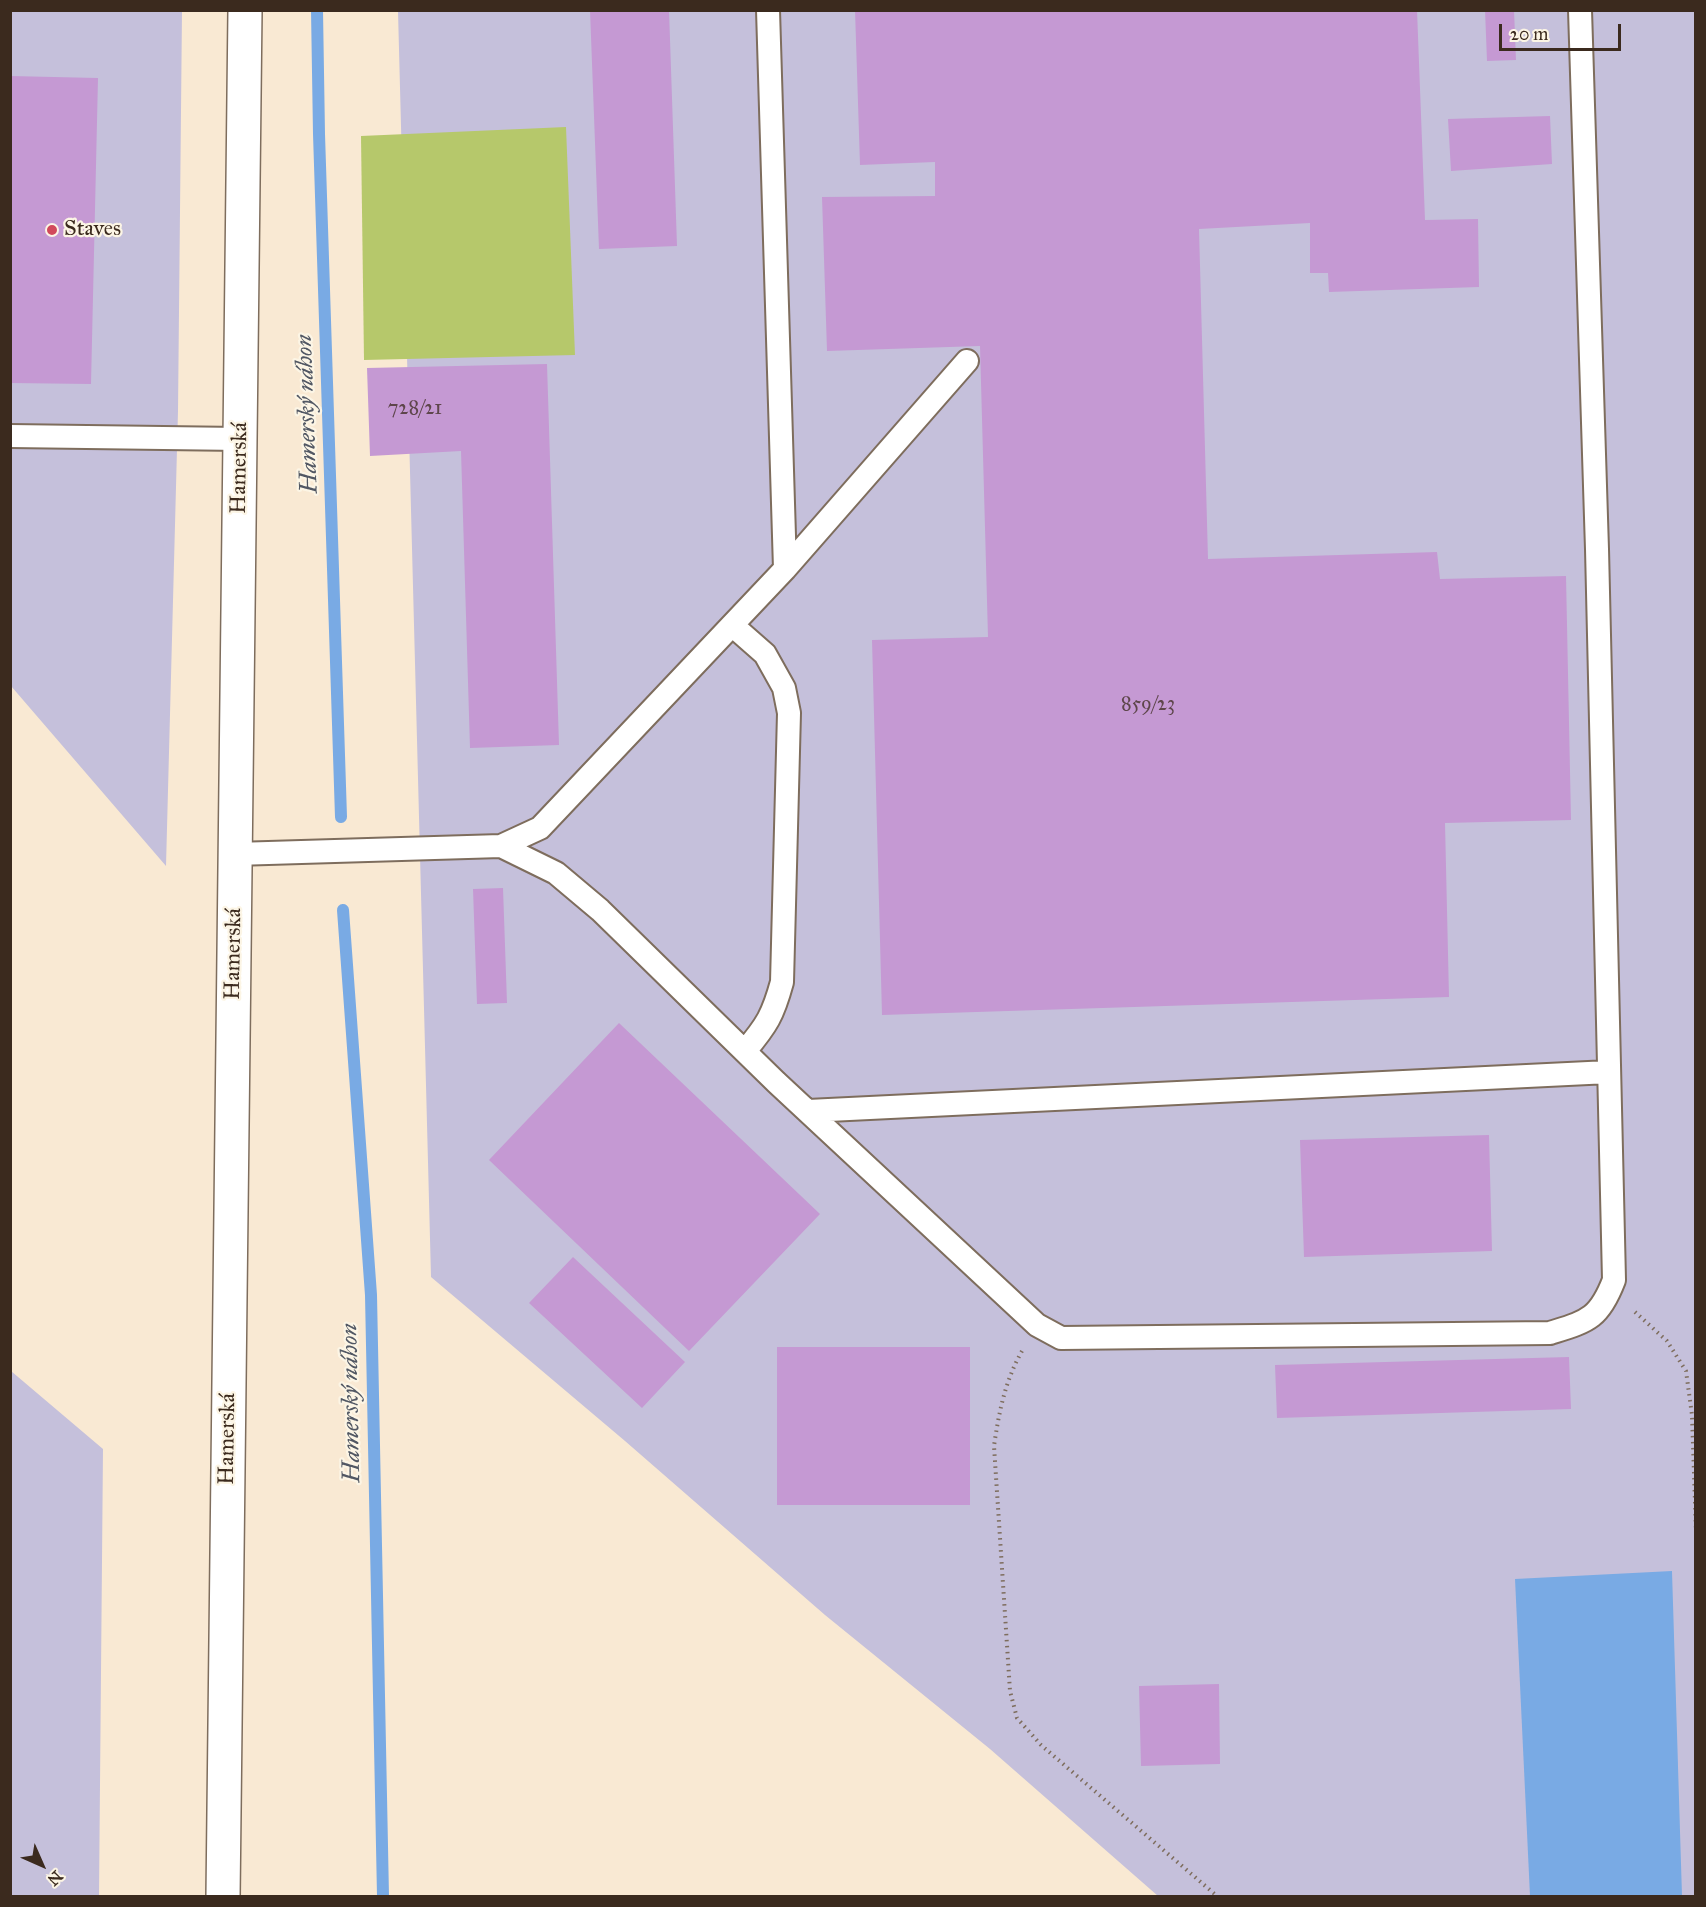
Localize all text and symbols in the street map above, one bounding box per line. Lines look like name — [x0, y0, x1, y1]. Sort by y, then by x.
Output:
scale bar — [1502, 12, 1624, 50]
text: 20 m — [1510, 23, 1548, 45]
place label: Staves — [64, 217, 121, 243]
marker: Staves — [45, 223, 59, 237]
water label: Hamerský náhon — [291, 334, 325, 494]
house number: 728/21 — [388, 397, 442, 421]
street label: Hamerská — [226, 422, 254, 514]
house number: 859/23 — [1121, 693, 1175, 717]
street label: Hamerská — [220, 908, 248, 1000]
water label: Hamerský náhon — [336, 1323, 368, 1483]
street label: Hamerská — [214, 1393, 242, 1485]
north arrow — [12, 1835, 72, 1895]
text: N — [44, 1867, 67, 1890]

